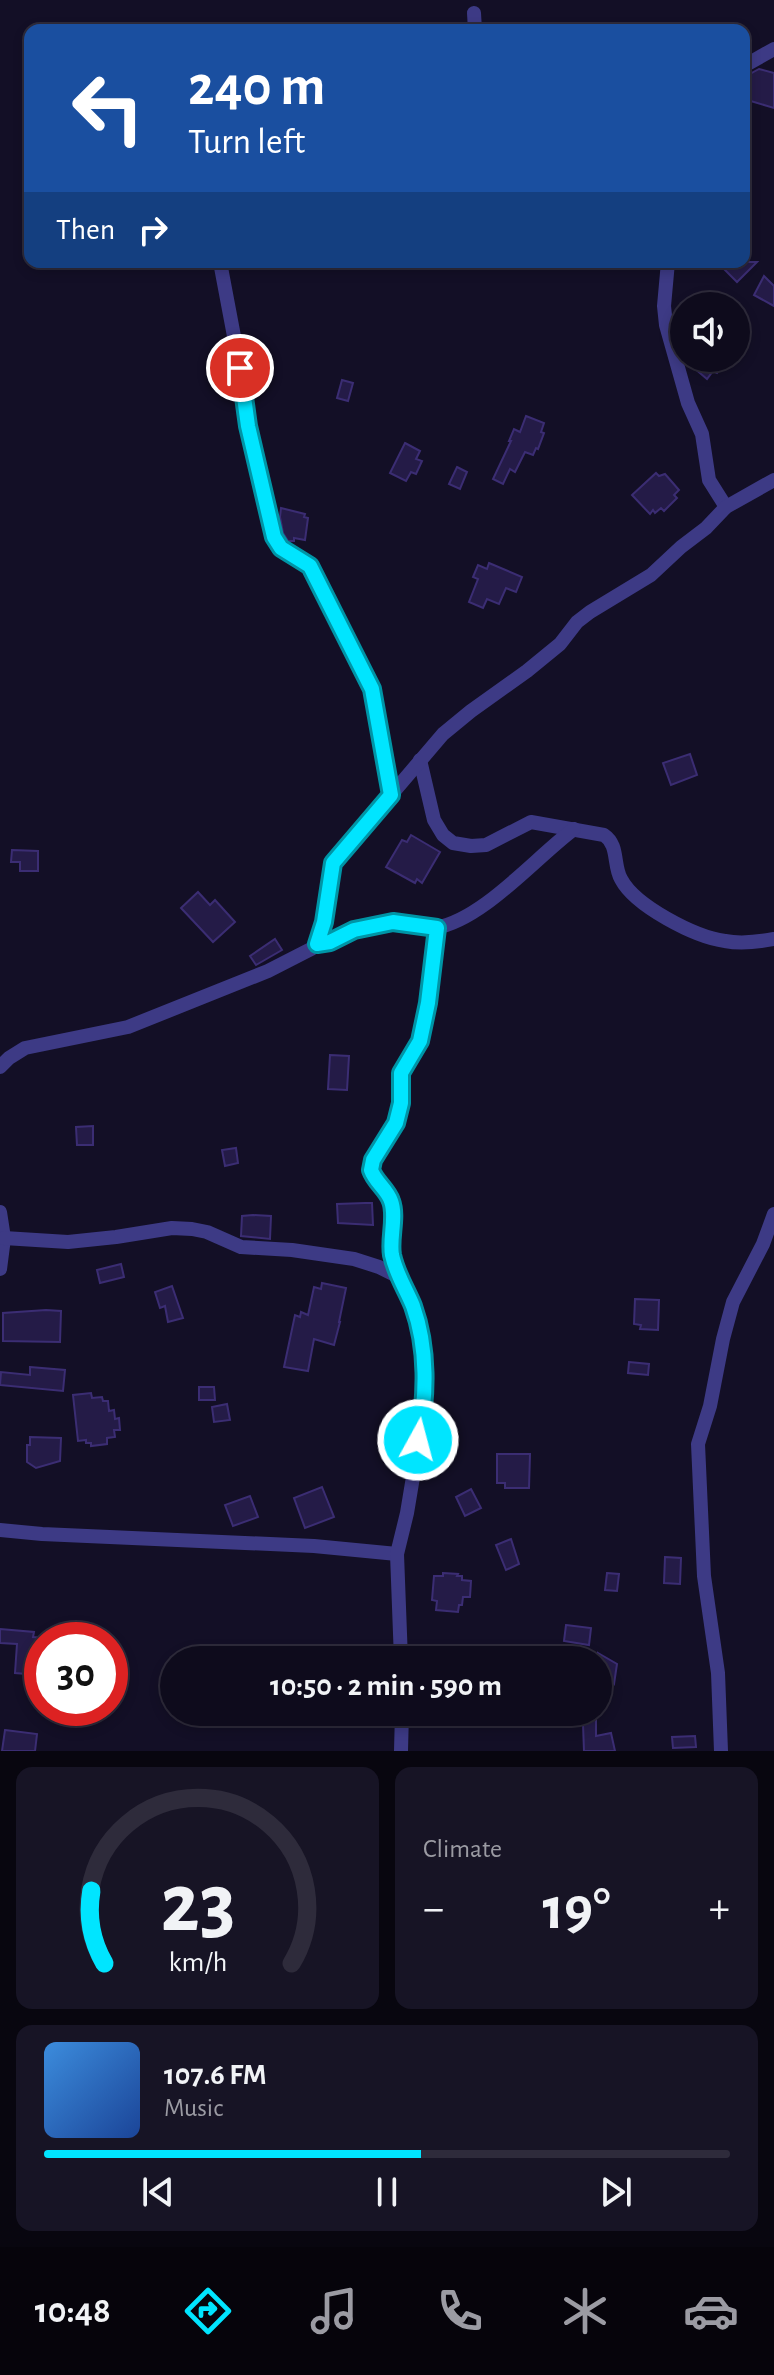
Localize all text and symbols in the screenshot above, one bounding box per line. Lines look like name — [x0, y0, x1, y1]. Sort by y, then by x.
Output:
icon: left — [56, 56, 160, 160]
text: 240 m — [188, 59, 325, 115]
text: Turn left — [188, 124, 305, 160]
icon: right — [131, 208, 175, 252]
text: Then — [56, 215, 115, 245]
map controls — [670, 292, 750, 372]
button: sound — [670, 292, 750, 372]
pin — [206, 334, 274, 402]
icon: arrive — [218, 346, 262, 390]
position arrow — [376, 1398, 460, 1482]
speed limit sign: 30 — [24, 1622, 128, 1726]
text: 10:50 · 2 min · 590 m — [270, 1671, 502, 1701]
text: Climate — [423, 1836, 502, 1862]
text: 23 — [160, 1863, 235, 1947]
text: 19° — [542, 1880, 611, 1940]
text: − — [423, 1887, 444, 1931]
text: + — [709, 1887, 730, 1931]
text: km/h — [168, 1948, 227, 1977]
text: 107.6 FM — [164, 2060, 267, 2090]
text: Music — [164, 2095, 223, 2121]
icon: previous — [136, 2170, 180, 2214]
icon: pause — [365, 2170, 409, 2214]
icon: next — [594, 2170, 638, 2214]
icon: directions — [180, 2283, 236, 2339]
icon: music — [306, 2283, 362, 2339]
icon: phone — [432, 2283, 488, 2339]
icon: climate — [557, 2283, 613, 2339]
icon: car — [683, 2283, 739, 2339]
text: 10:48 — [35, 2293, 111, 2329]

